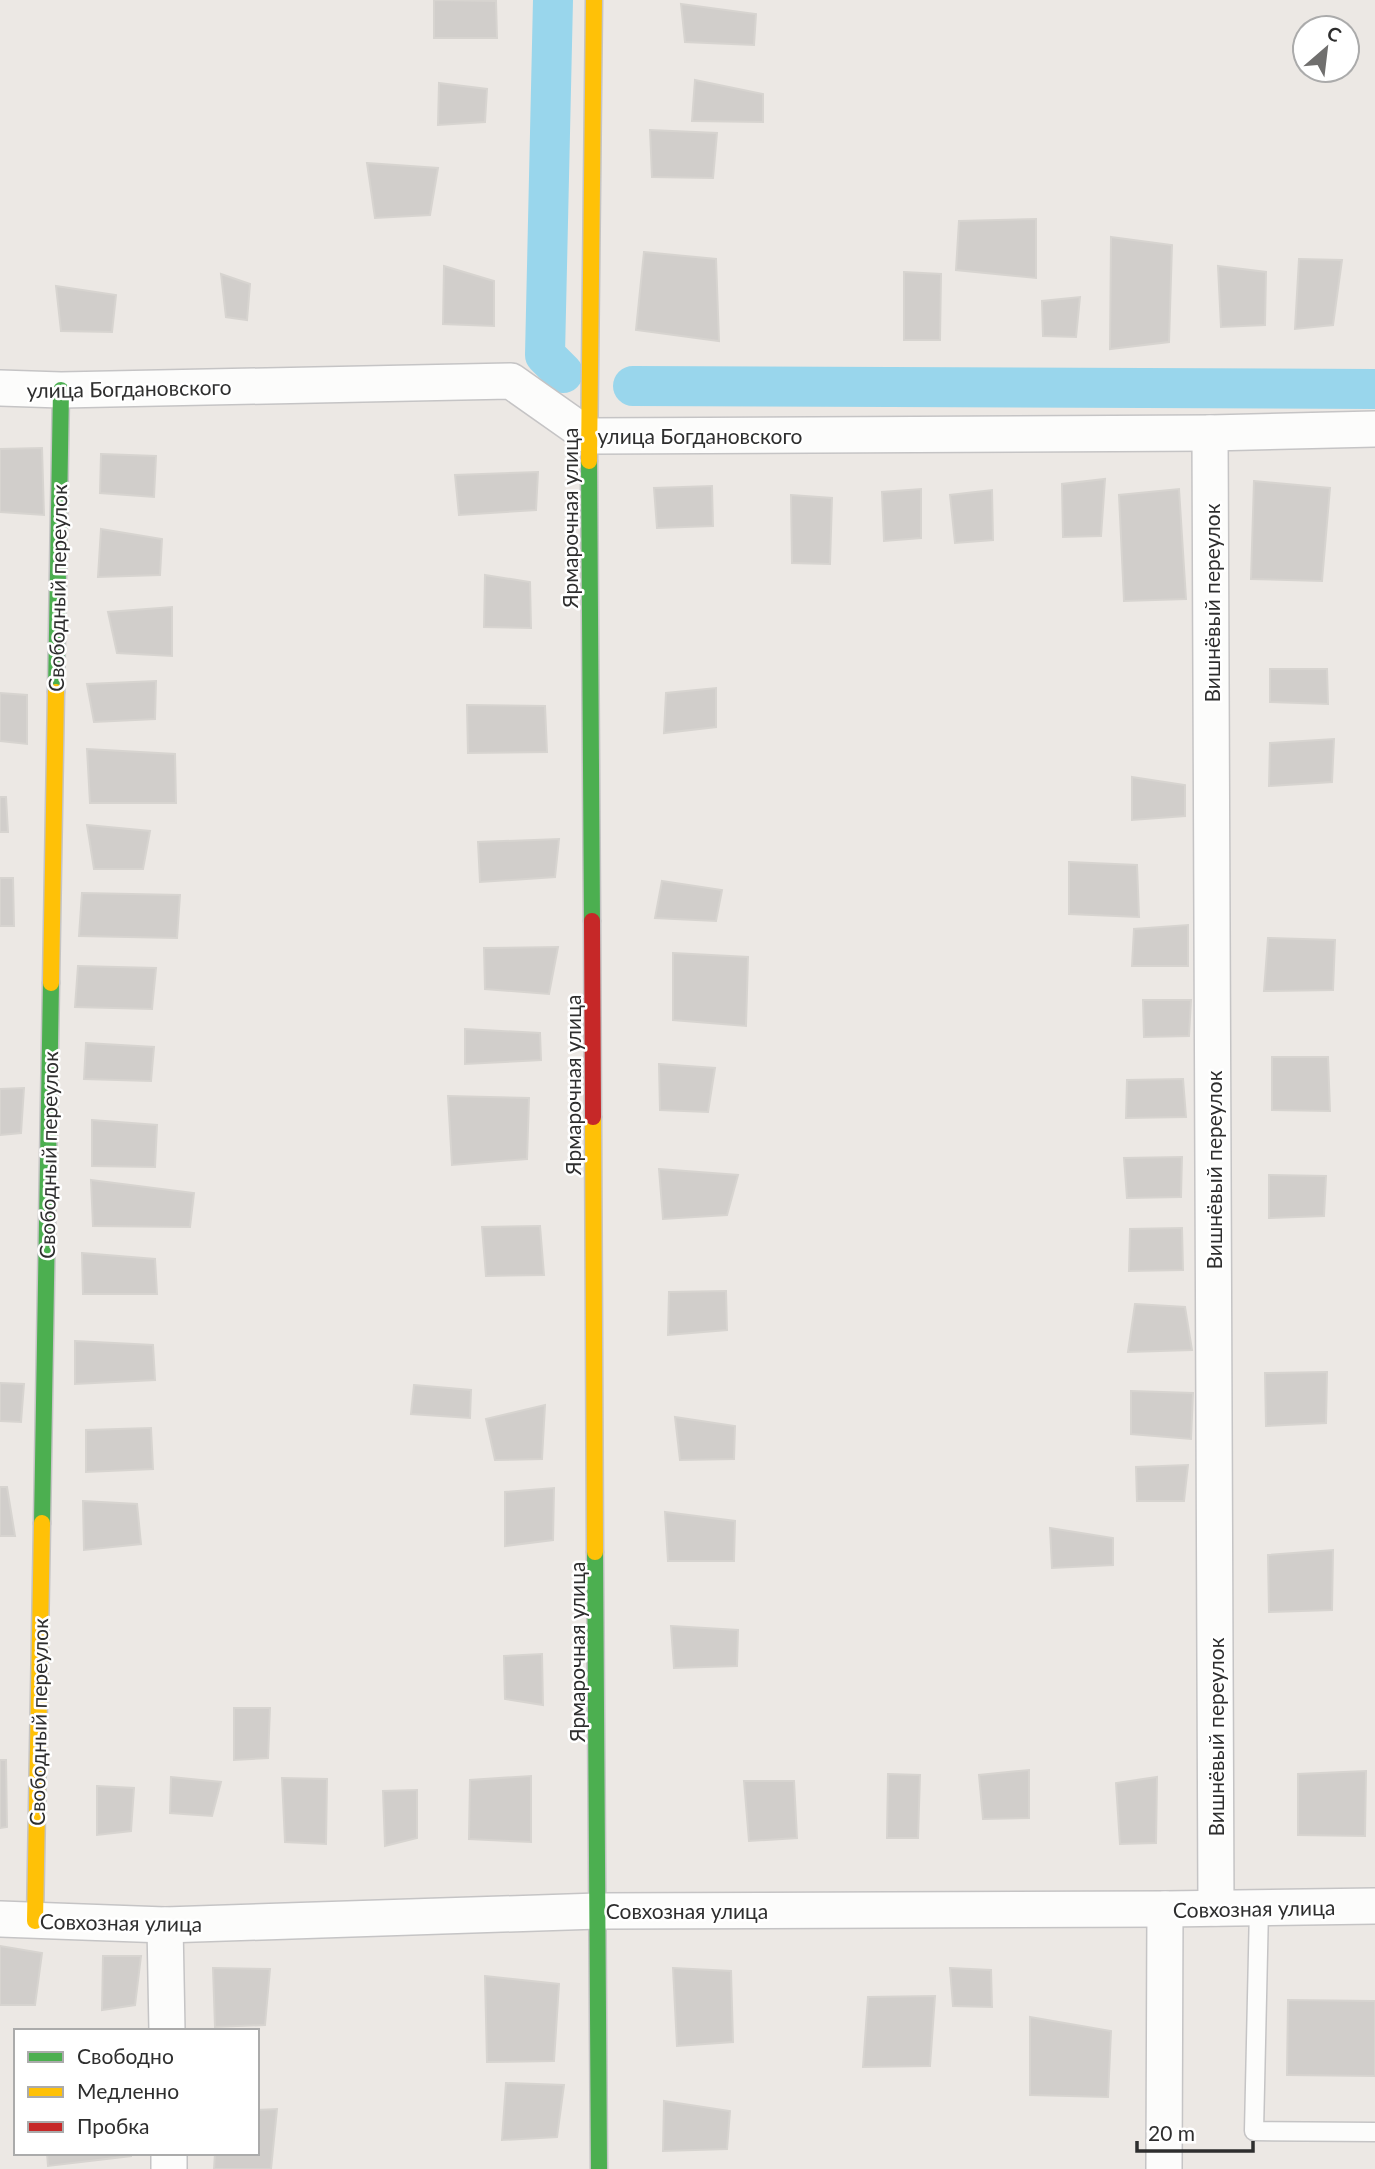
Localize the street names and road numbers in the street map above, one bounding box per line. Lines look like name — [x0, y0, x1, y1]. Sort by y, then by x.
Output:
street label: улица Богдановского — [26, 374, 232, 402]
street label: улица Богдановского — [597, 423, 803, 448]
street label: Ярмарочная улица — [557, 428, 582, 609]
street label: Свободный переулок — [43, 484, 71, 692]
street label: Вишнёвый переулок — [1199, 503, 1224, 703]
street label: Ярмарочная улица — [560, 995, 585, 1176]
street label: Свободный переулок — [34, 1051, 62, 1259]
street label: Вишнёвый переулок — [1201, 1070, 1226, 1270]
street label: Ярмарочная улица — [564, 1562, 589, 1743]
street label: Свободный переулок — [24, 1618, 52, 1826]
street label: Вишнёвый переулок — [1203, 1637, 1228, 1837]
street label: Совхозная улица — [1173, 1894, 1335, 1922]
street label: Совхозная улица — [606, 1898, 768, 1923]
street label: Совхозная улица — [40, 1908, 202, 1936]

